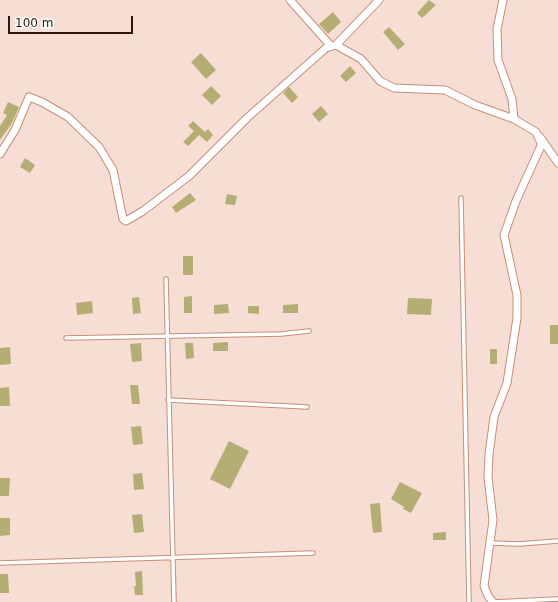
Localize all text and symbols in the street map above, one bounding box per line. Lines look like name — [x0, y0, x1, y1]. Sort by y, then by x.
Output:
scale bar — [10, 8, 135, 34]
text: 100 m — [15, 16, 53, 30]

